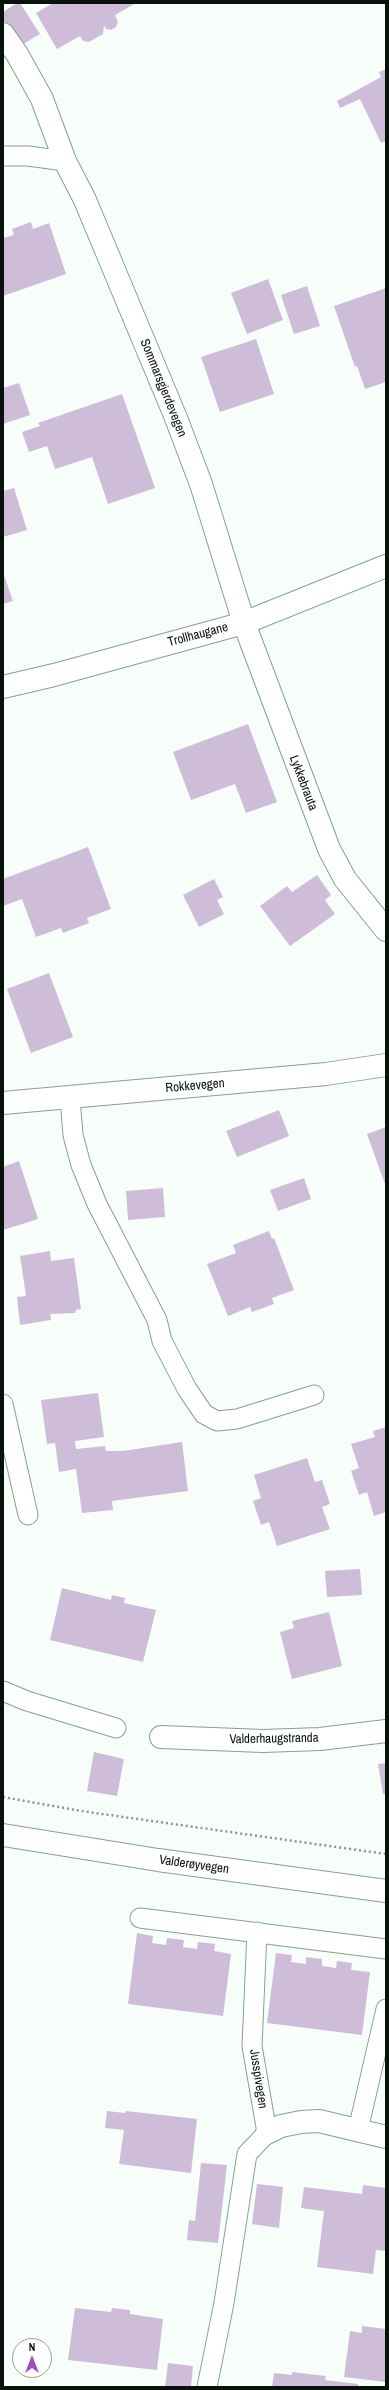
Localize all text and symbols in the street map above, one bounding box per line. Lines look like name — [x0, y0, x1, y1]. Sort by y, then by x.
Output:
street label: Sommarsgjerdevegen — [136, 337, 190, 439]
street label: Trollhaugane — [166, 619, 230, 651]
street label: Lykkebrauta — [285, 753, 321, 813]
street label: Rokkevegen — [165, 1076, 225, 1096]
street label: Valderhaugstranda — [229, 1730, 319, 1748]
street label: Valderøyvegen — [158, 1852, 230, 1878]
street label: Jusspivegen — [246, 2048, 270, 2110]
north arrow — [12, 2338, 52, 2378]
text: N — [29, 2340, 35, 2354]

